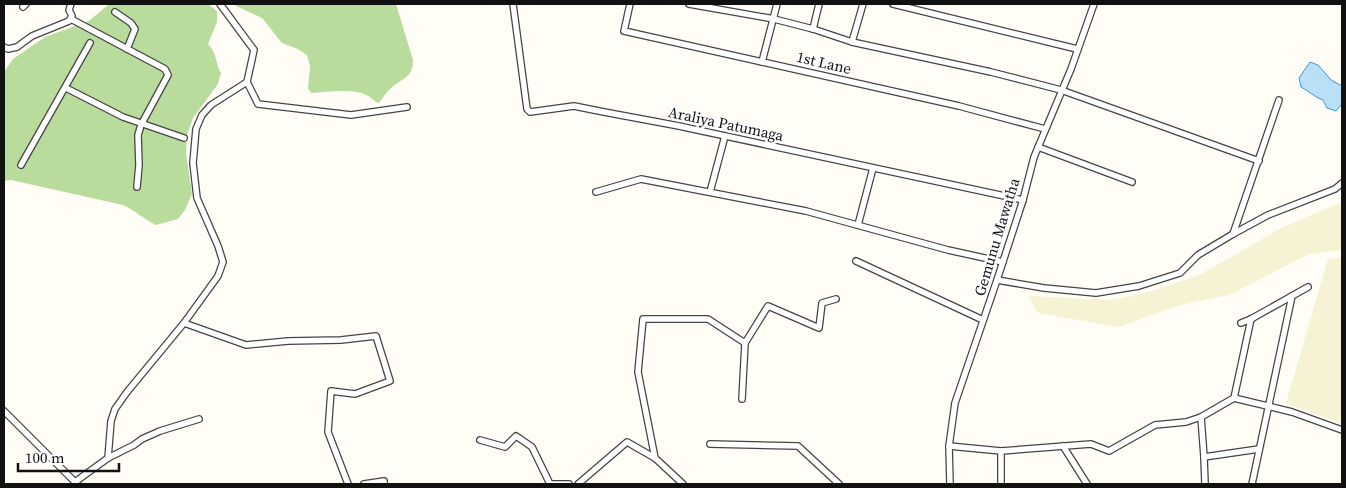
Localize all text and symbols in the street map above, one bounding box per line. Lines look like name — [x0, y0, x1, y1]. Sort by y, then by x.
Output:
street label: 1st Lane — [795, 46, 854, 79]
street label: Araliya Patumaga — [667, 101, 786, 146]
street label: Gemunu Mawatha — [969, 175, 1025, 298]
scale bar — [18, 440, 119, 472]
text: 100 m — [25, 447, 65, 468]

